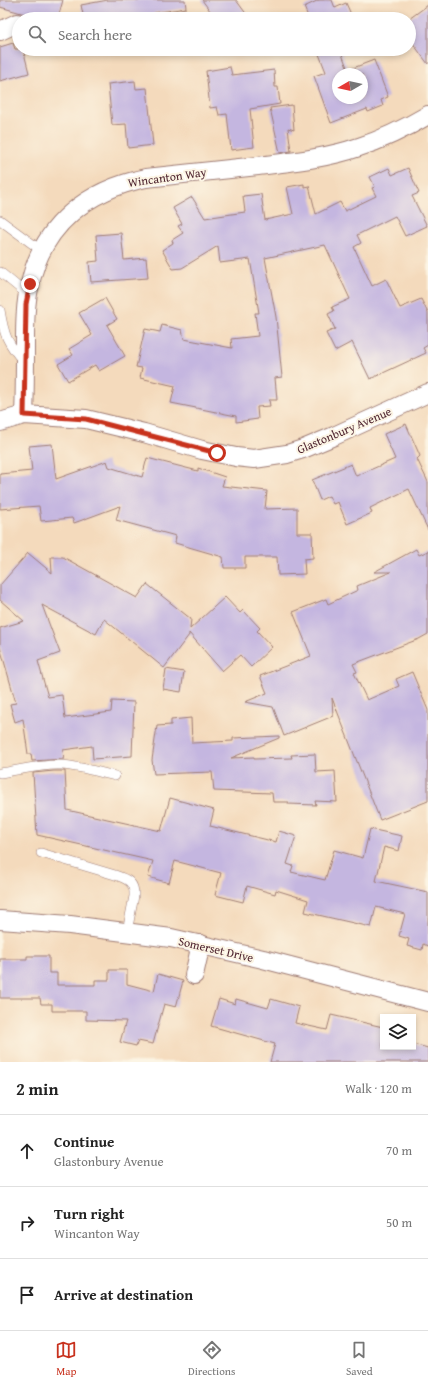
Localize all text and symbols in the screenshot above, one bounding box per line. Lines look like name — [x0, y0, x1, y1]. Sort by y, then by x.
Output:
search box — [12, 12, 416, 56]
icon: search — [26, 23, 48, 45]
text: Search here — [58, 24, 132, 45]
north arrow — [332, 68, 368, 104]
street label: Wincanton Way — [127, 163, 207, 191]
route end — [21, 275, 39, 293]
street label: Glastonbury Avenue — [294, 402, 394, 458]
route start — [208, 444, 226, 462]
street label: Somerset Drive — [177, 932, 256, 966]
map controls — [380, 1014, 416, 1050]
button: layers — [380, 1014, 416, 1050]
text: 2 min — [16, 1076, 58, 1101]
text: Walk · 120 m — [345, 1079, 412, 1098]
text: Continue — [54, 1131, 115, 1152]
icon: ahead — [16, 1140, 38, 1162]
text: 70 m — [386, 1141, 412, 1160]
text: Glastonbury Avenue — [54, 1152, 164, 1171]
text: Turn right — [54, 1203, 125, 1224]
icon: right — [16, 1212, 38, 1234]
text: 50 m — [386, 1213, 412, 1232]
text: Wincanton Way — [54, 1224, 140, 1243]
icon: arrive — [16, 1284, 38, 1306]
text: Arrive at destination — [54, 1284, 193, 1305]
tab: Map — [55, 1339, 77, 1379]
tab: Directions — [188, 1339, 235, 1379]
tab: Saved — [346, 1339, 373, 1379]

